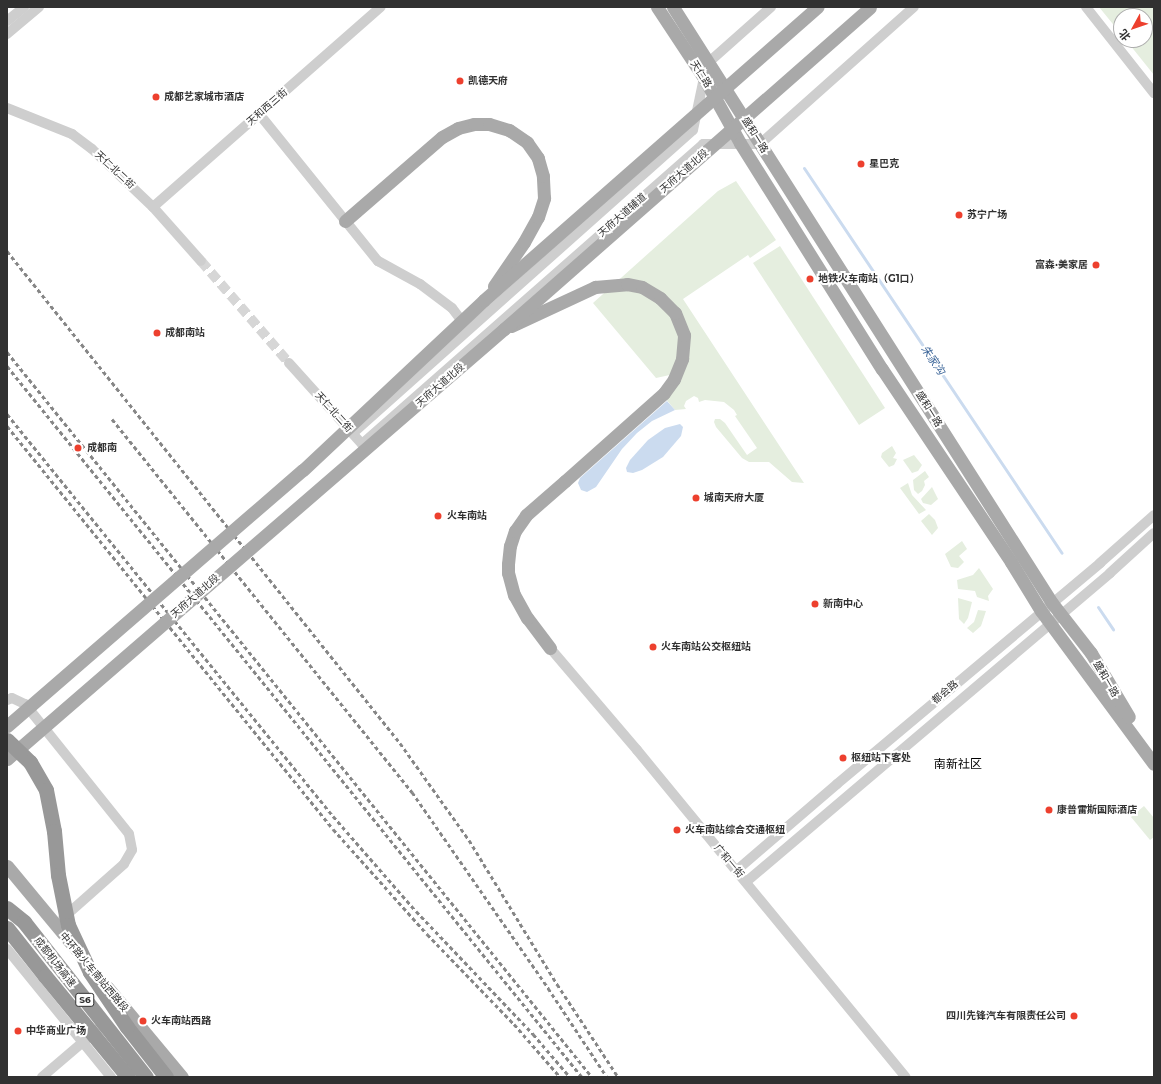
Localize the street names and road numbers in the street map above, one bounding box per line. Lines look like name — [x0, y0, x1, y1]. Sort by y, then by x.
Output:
street label: 天仁路 — [688, 58, 714, 90]
street label: 天和西三街 — [244, 86, 290, 128]
street label: 盛和一路 — [739, 115, 771, 155]
street label: 天府大道北段 — [657, 147, 711, 195]
street label: 天仁北二街 — [93, 149, 137, 191]
street label: 天府大道辅道 — [595, 191, 649, 239]
street label: 天府大道北段 — [413, 361, 467, 409]
street label: 天仁北二街 — [313, 389, 355, 435]
street label: 盛和一路 — [913, 389, 945, 429]
street label: 天府大道北段 — [168, 572, 222, 620]
street label: 盛和一路 — [1091, 659, 1121, 699]
street label: 都会路 — [930, 678, 960, 706]
street label: 广和一街 — [712, 842, 746, 880]
street label: 中环路火车南站西路段 — [57, 930, 131, 1014]
street label: 成都机场高速 — [32, 935, 78, 989]
road number: S6 — [75, 993, 95, 1007]

